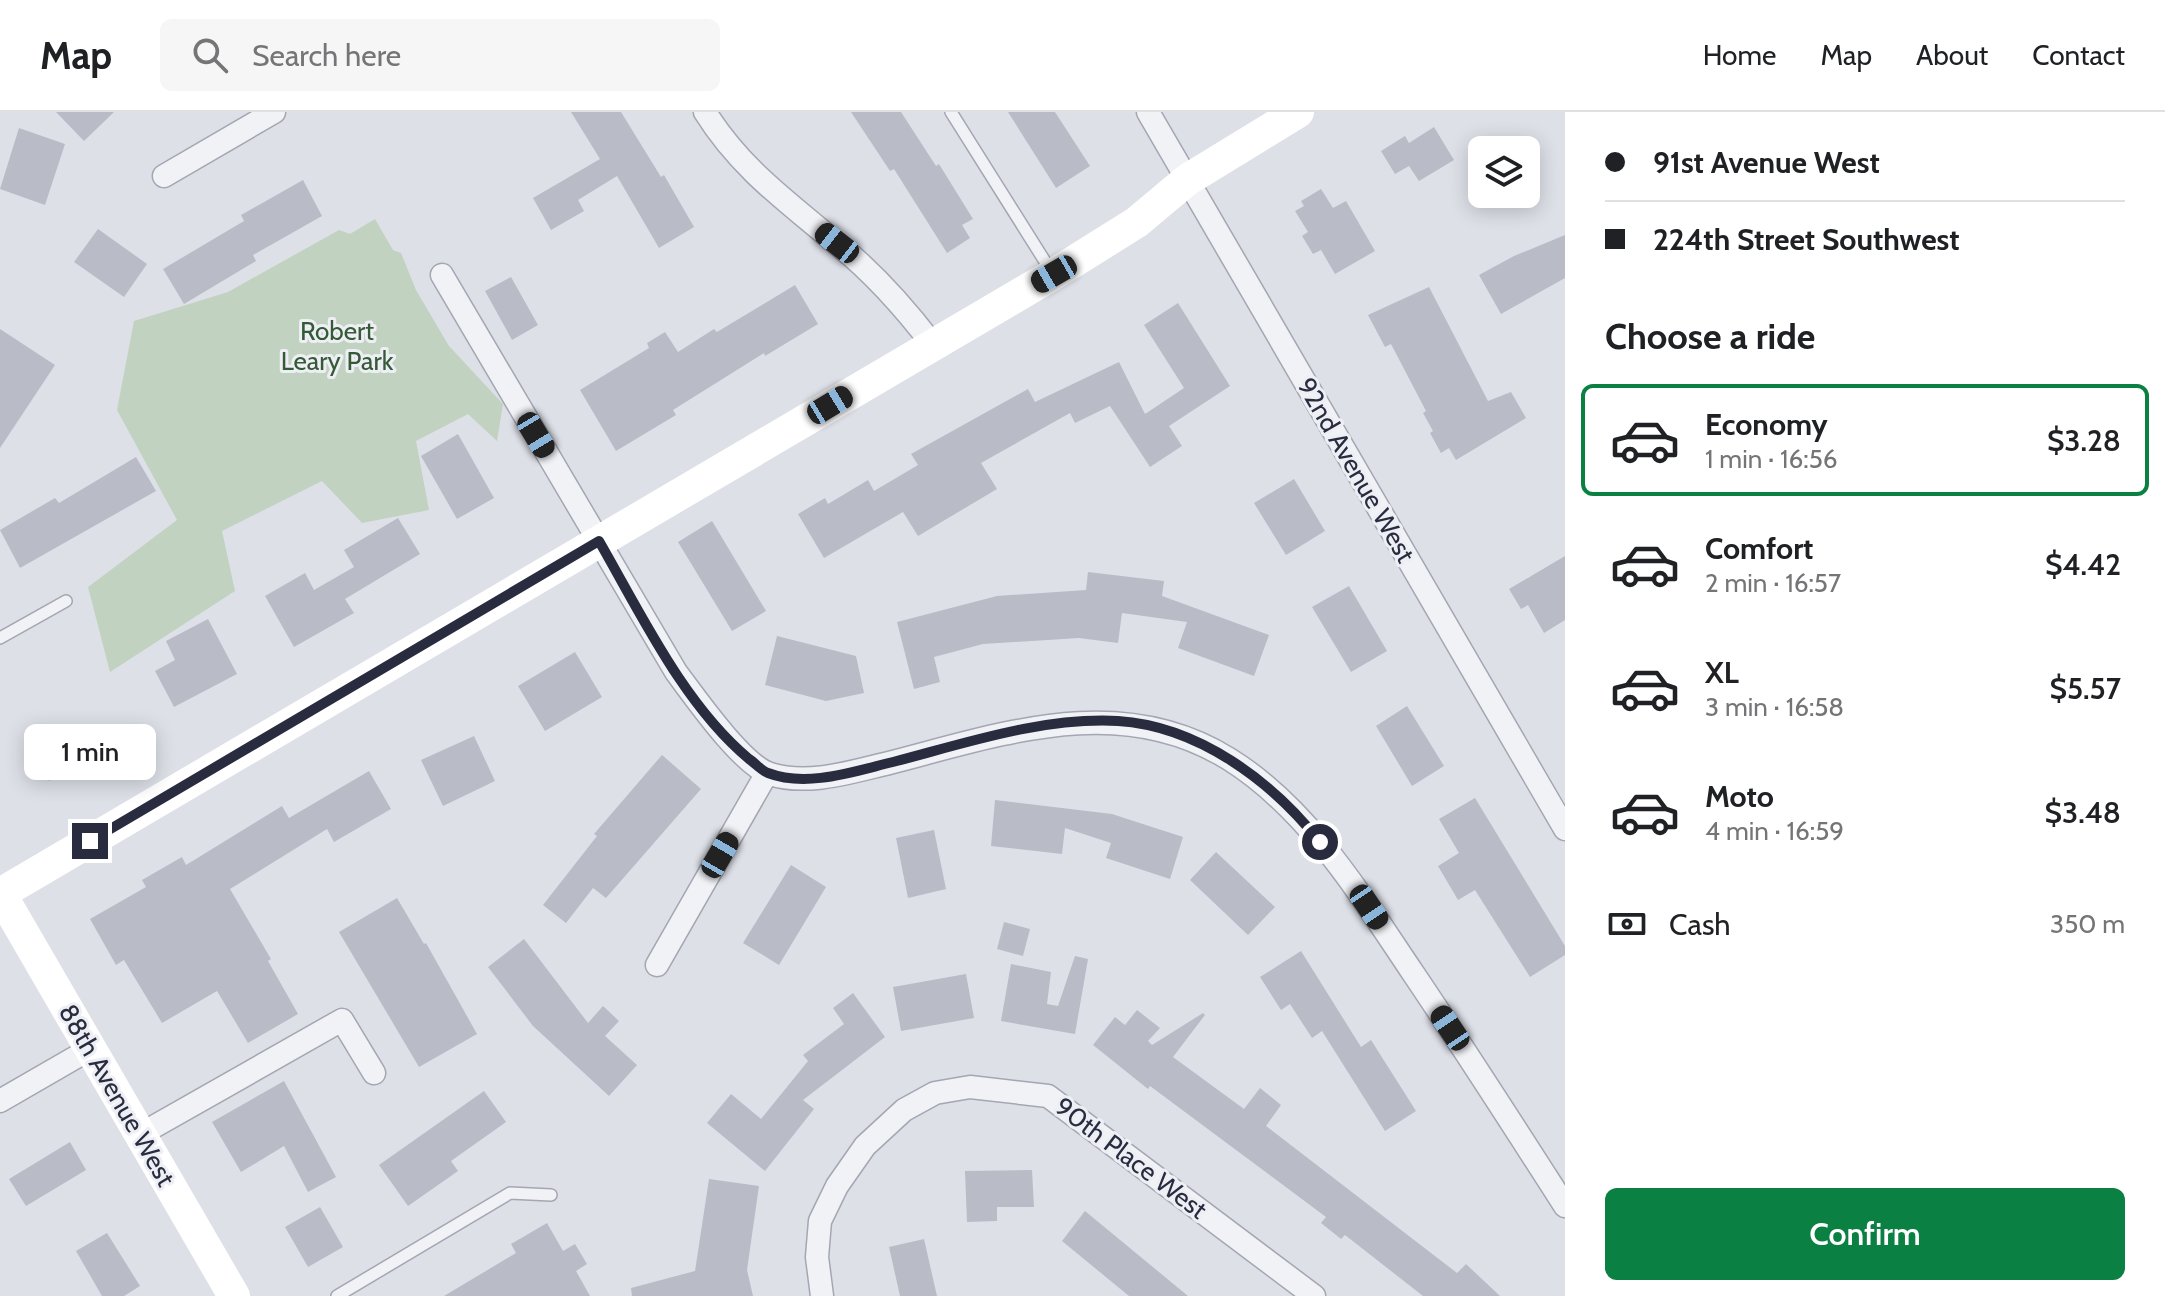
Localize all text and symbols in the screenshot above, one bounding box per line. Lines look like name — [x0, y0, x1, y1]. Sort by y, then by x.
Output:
search box — [160, 19, 720, 91]
text: Map — [40, 32, 112, 79]
icon: search — [188, 33, 232, 77]
text: Search here — [252, 37, 401, 74]
text: Home — [1703, 38, 1776, 72]
text: Map — [1820, 38, 1872, 72]
text: About — [1916, 38, 1988, 72]
text: Contact — [2032, 38, 2125, 72]
map controls — [1468, 136, 1540, 208]
button: layers — [1468, 136, 1540, 208]
text: 91st Avenue West — [1653, 144, 1880, 181]
car — [811, 219, 863, 267]
text: 224th Street Southwest — [1653, 221, 1960, 258]
car — [1027, 252, 1081, 296]
text: Choose a ride — [1605, 314, 1815, 358]
park label: Robert Leary Park — [281, 315, 394, 377]
street label: 92nd Avenue West — [1290, 372, 1422, 568]
car — [803, 382, 857, 428]
icon: car — [1609, 404, 1681, 476]
text: Economy — [1705, 406, 1828, 443]
car — [513, 408, 559, 462]
text: $3.28 — [2047, 422, 2121, 459]
text: 1 min · 16:56 — [1705, 443, 1838, 475]
icon: car — [1609, 528, 1681, 600]
text: Comfort — [1705, 530, 1813, 567]
text: $4.42 — [2045, 546, 2121, 583]
text: 2 min · 16:57 — [1705, 567, 1841, 599]
icon: car — [1609, 652, 1681, 724]
text: XL — [1705, 654, 1739, 691]
text: $5.57 — [2050, 670, 2121, 707]
text: 3 min · 16:58 — [1705, 691, 1844, 723]
callout: 1 min — [24, 725, 156, 781]
text: 1 min — [61, 736, 119, 768]
icon: car — [1609, 776, 1681, 848]
text: Moto — [1705, 778, 1774, 815]
text: $3.48 — [2045, 794, 2121, 831]
text: 4 min · 16:59 — [1705, 815, 1844, 847]
route end — [72, 823, 108, 859]
route start — [1302, 824, 1338, 860]
car — [698, 828, 742, 882]
car — [1346, 880, 1392, 934]
icon: cash — [1605, 902, 1649, 946]
text: Cash — [1669, 906, 1731, 943]
text: 350 m — [2050, 908, 2125, 940]
street label: 88th Avenue West — [52, 998, 182, 1192]
car — [1427, 1001, 1473, 1055]
street label: 90th Place West — [1049, 1090, 1214, 1226]
button: Confirm — [1605, 1188, 2125, 1280]

